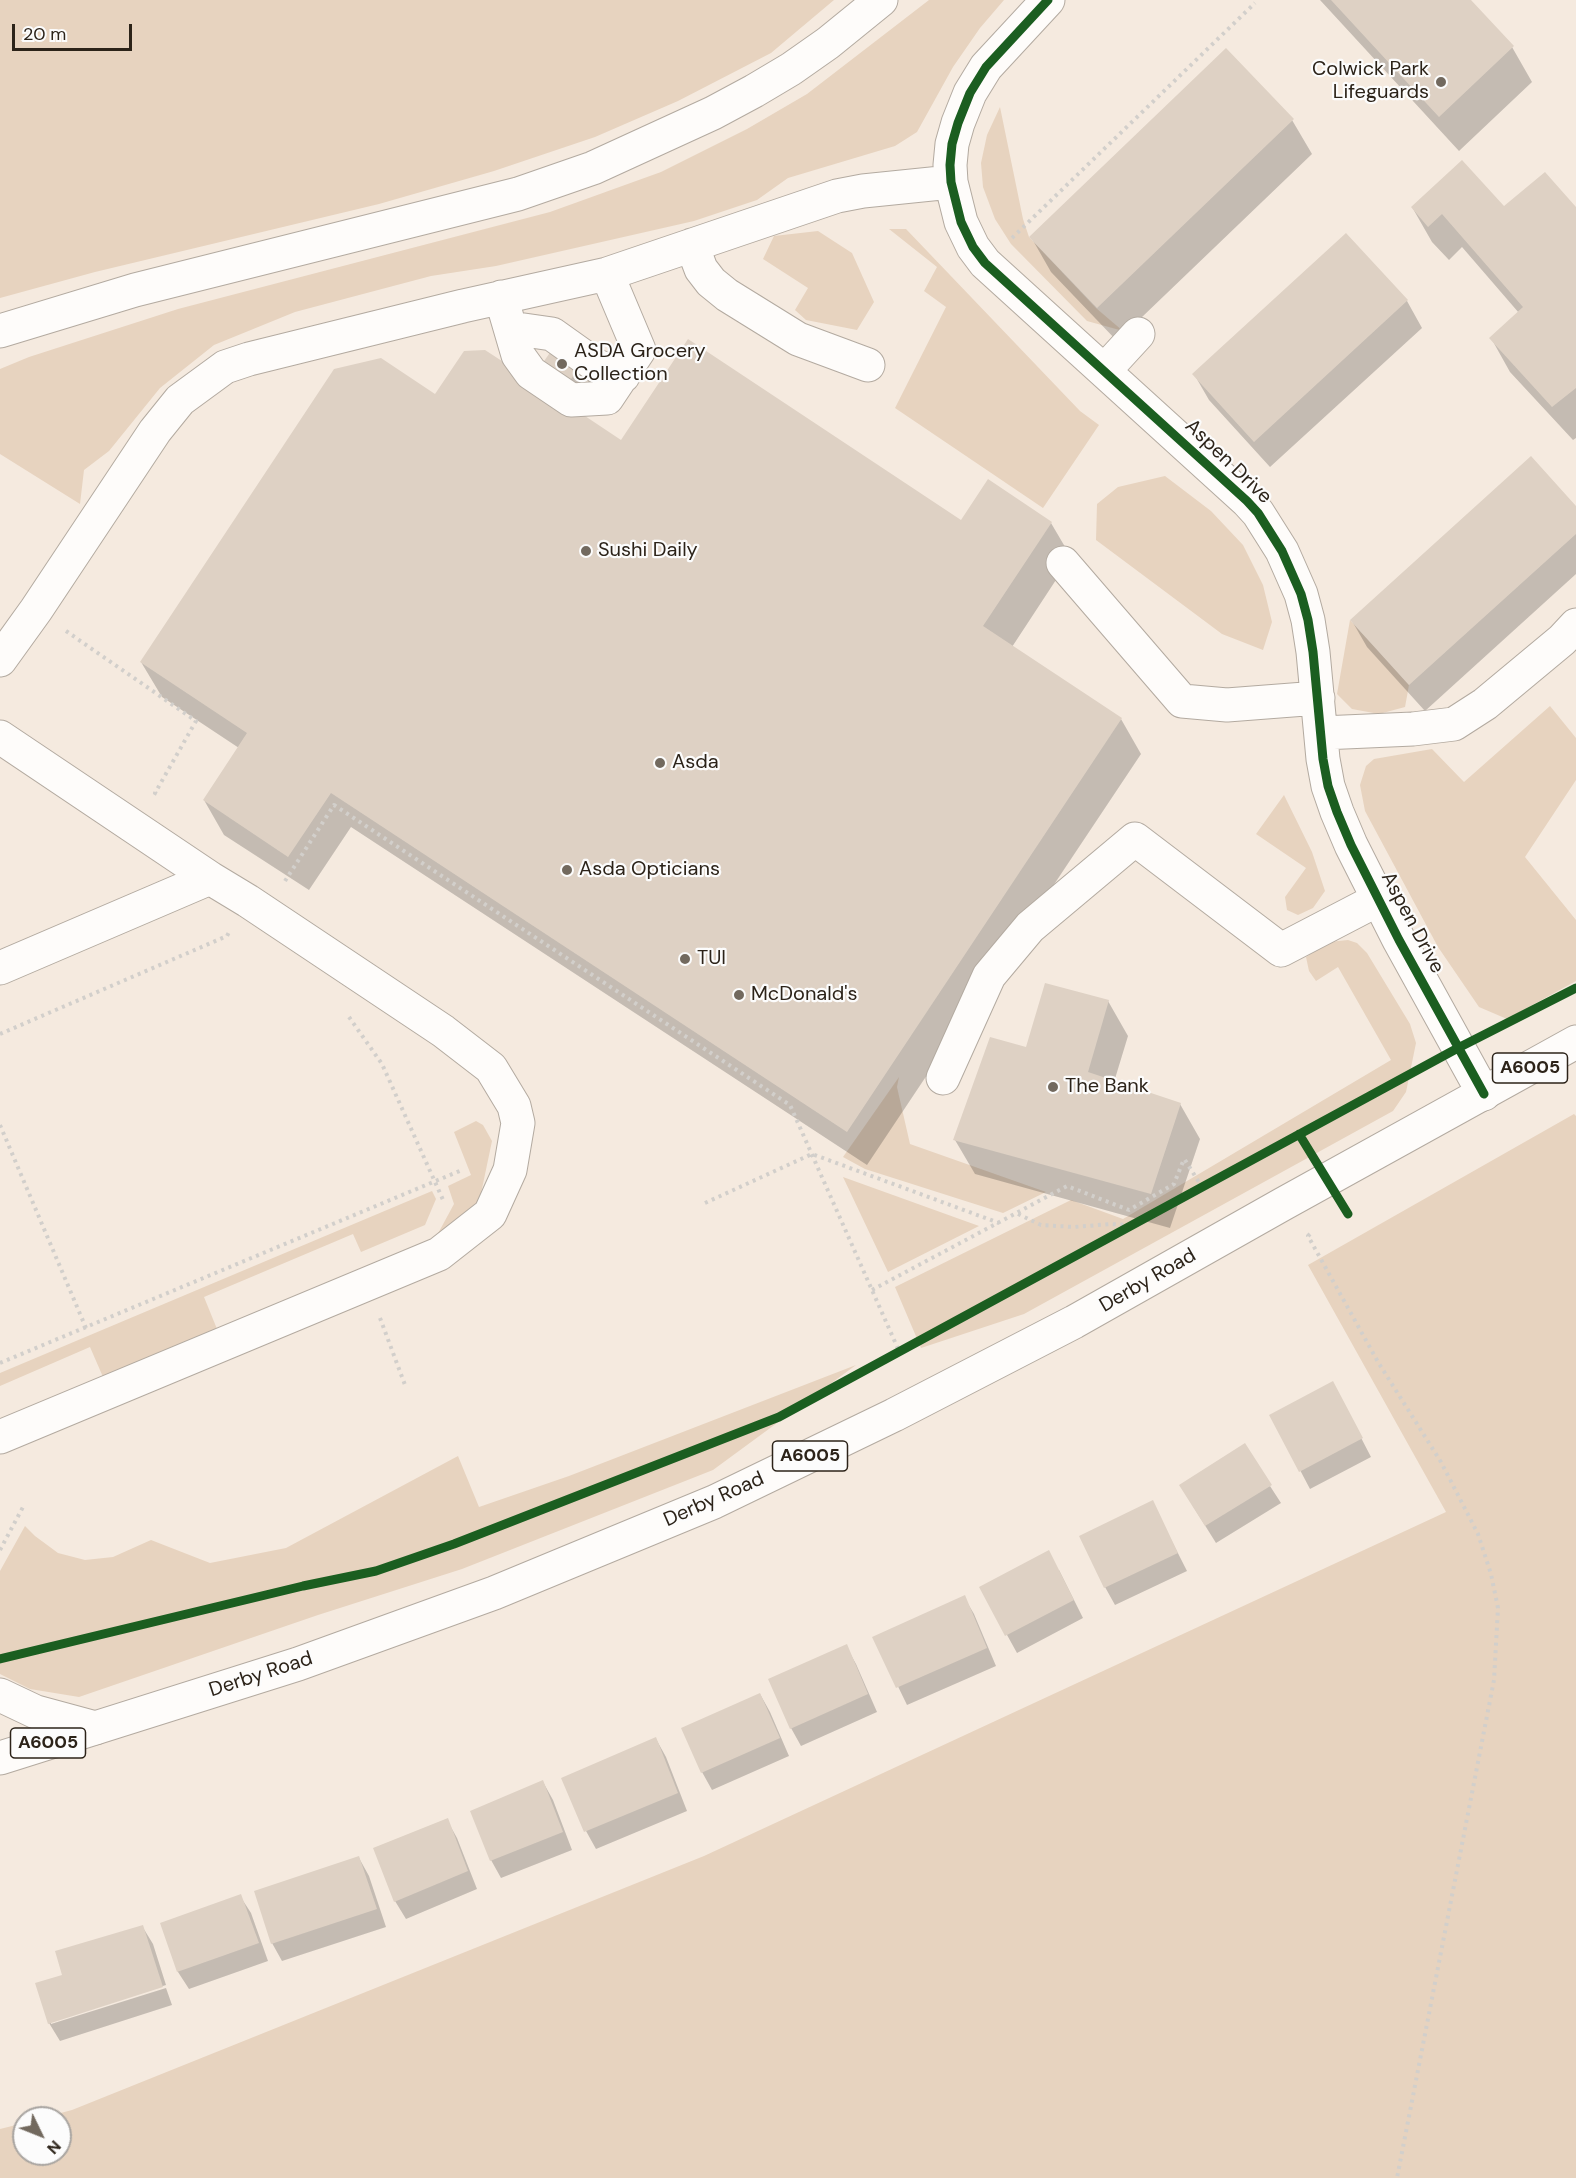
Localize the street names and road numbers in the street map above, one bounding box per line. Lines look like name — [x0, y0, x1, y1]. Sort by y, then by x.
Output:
street label: Aspen Drive — [1180, 415, 1276, 509]
street label: Aspen Drive — [1375, 868, 1449, 978]
road number: A6005 — [1492, 1053, 1568, 1083]
street label: Derby Road — [1096, 1244, 1200, 1318]
road number: A6005 — [772, 1441, 848, 1471]
street label: Derby Road — [660, 1467, 768, 1533]
street label: Derby Road — [206, 1647, 316, 1703]
road number: A6005 — [10, 1728, 86, 1758]

